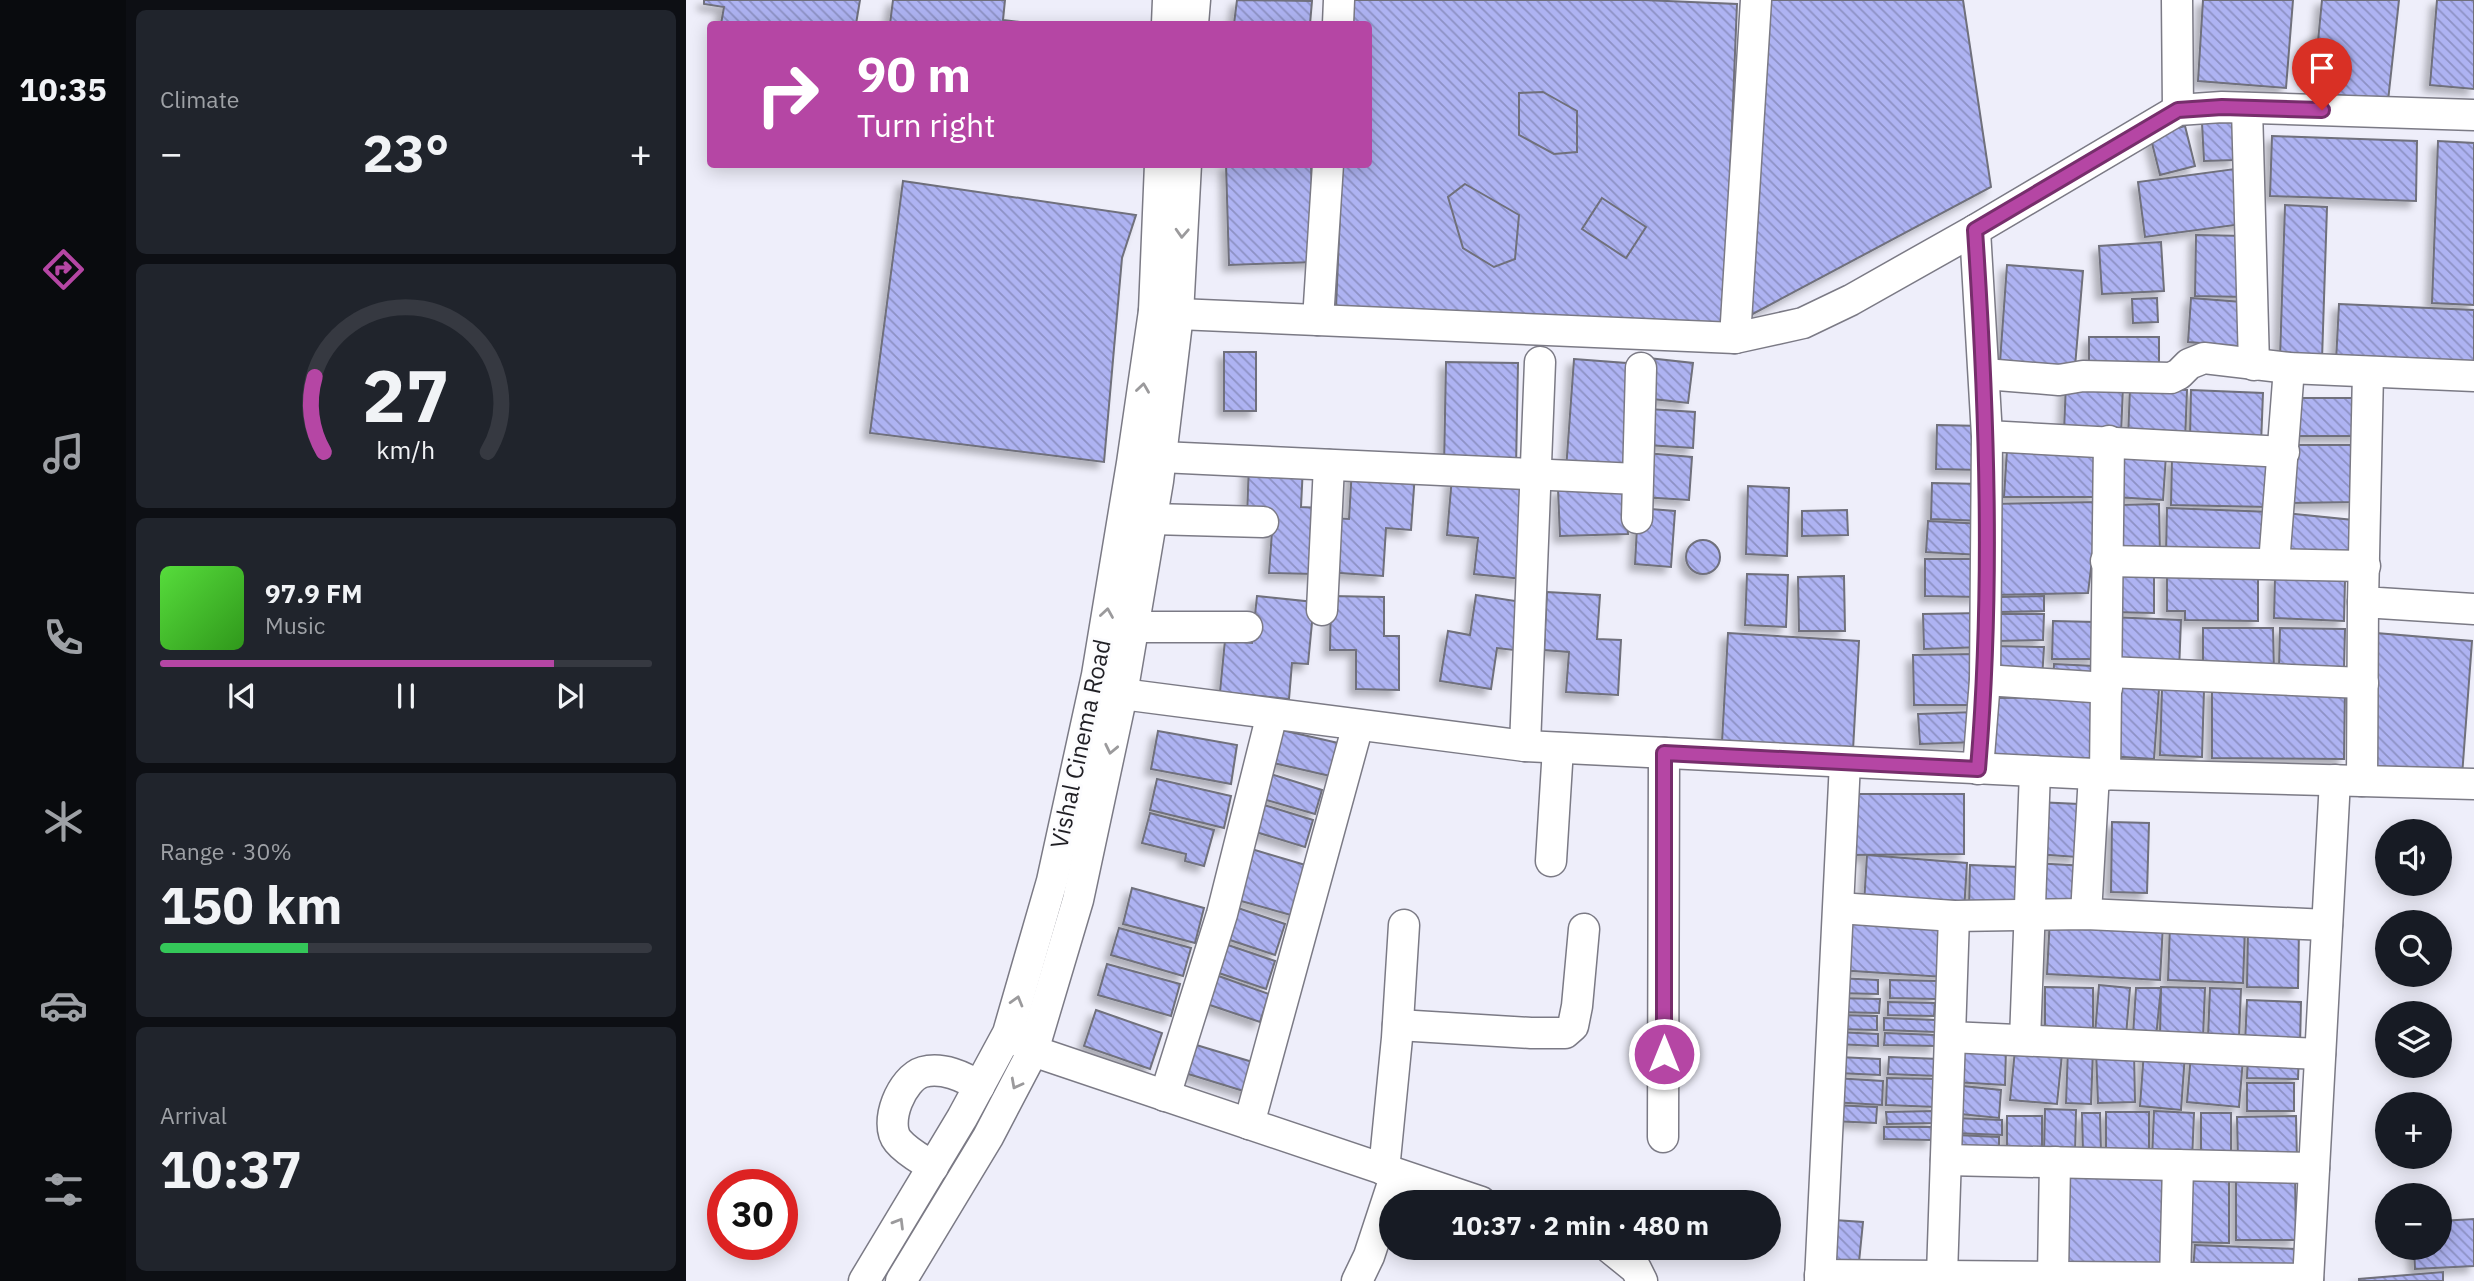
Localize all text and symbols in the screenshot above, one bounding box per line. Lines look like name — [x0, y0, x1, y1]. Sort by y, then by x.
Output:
pin — [2292, 38, 2352, 110]
text: 90 m — [857, 42, 971, 105]
icon: right — [742, 49, 833, 140]
icon: arrive — [2303, 49, 2341, 87]
text: 10:35 — [19, 68, 107, 110]
text: Climate — [160, 84, 239, 114]
text: Turn right — [857, 104, 995, 146]
text: 23° — [363, 119, 449, 186]
text: − — [160, 128, 183, 177]
text: + — [629, 128, 652, 177]
one-way arrow — [1175, 227, 1190, 238]
icon: directions — [39, 245, 88, 294]
text: 27 — [362, 348, 450, 443]
one-way arrow — [1135, 382, 1150, 394]
icon: music — [39, 429, 88, 478]
text: km/h — [377, 433, 435, 466]
text: 97.9 FM — [265, 576, 363, 610]
one-way arrow — [1099, 607, 1114, 618]
text: Music — [265, 610, 325, 640]
icon: phone — [39, 613, 88, 662]
street label: Vishal Cinema Road — [1042, 636, 1118, 851]
icon: previous — [223, 677, 261, 715]
icon: pause — [387, 677, 425, 715]
icon: next — [551, 677, 589, 715]
one-way arrow — [1104, 743, 1119, 755]
icon: climate — [39, 797, 88, 846]
map controls — [2375, 819, 2452, 1260]
button: sound — [2375, 819, 2452, 896]
text: Range · 30% — [160, 836, 292, 866]
text: 150 km — [160, 871, 342, 938]
button: search — [2375, 910, 2452, 987]
icon: car — [39, 981, 88, 1030]
one-way arrow — [1009, 995, 1024, 1007]
button: layers — [2375, 1001, 2452, 1078]
position arrow — [1627, 1017, 1701, 1091]
one-way arrow — [1011, 1077, 1024, 1090]
button: + — [2375, 1092, 2452, 1169]
text: Arrival — [160, 1100, 227, 1130]
text: 10:37 — [160, 1135, 302, 1202]
icon: filters — [39, 1165, 88, 1214]
speed limit sign: 30 — [707, 1169, 798, 1260]
button: − — [2375, 1183, 2452, 1260]
text: 10:37 · 2 min · 480 m — [1451, 1208, 1709, 1242]
one-way arrow — [891, 1217, 904, 1230]

